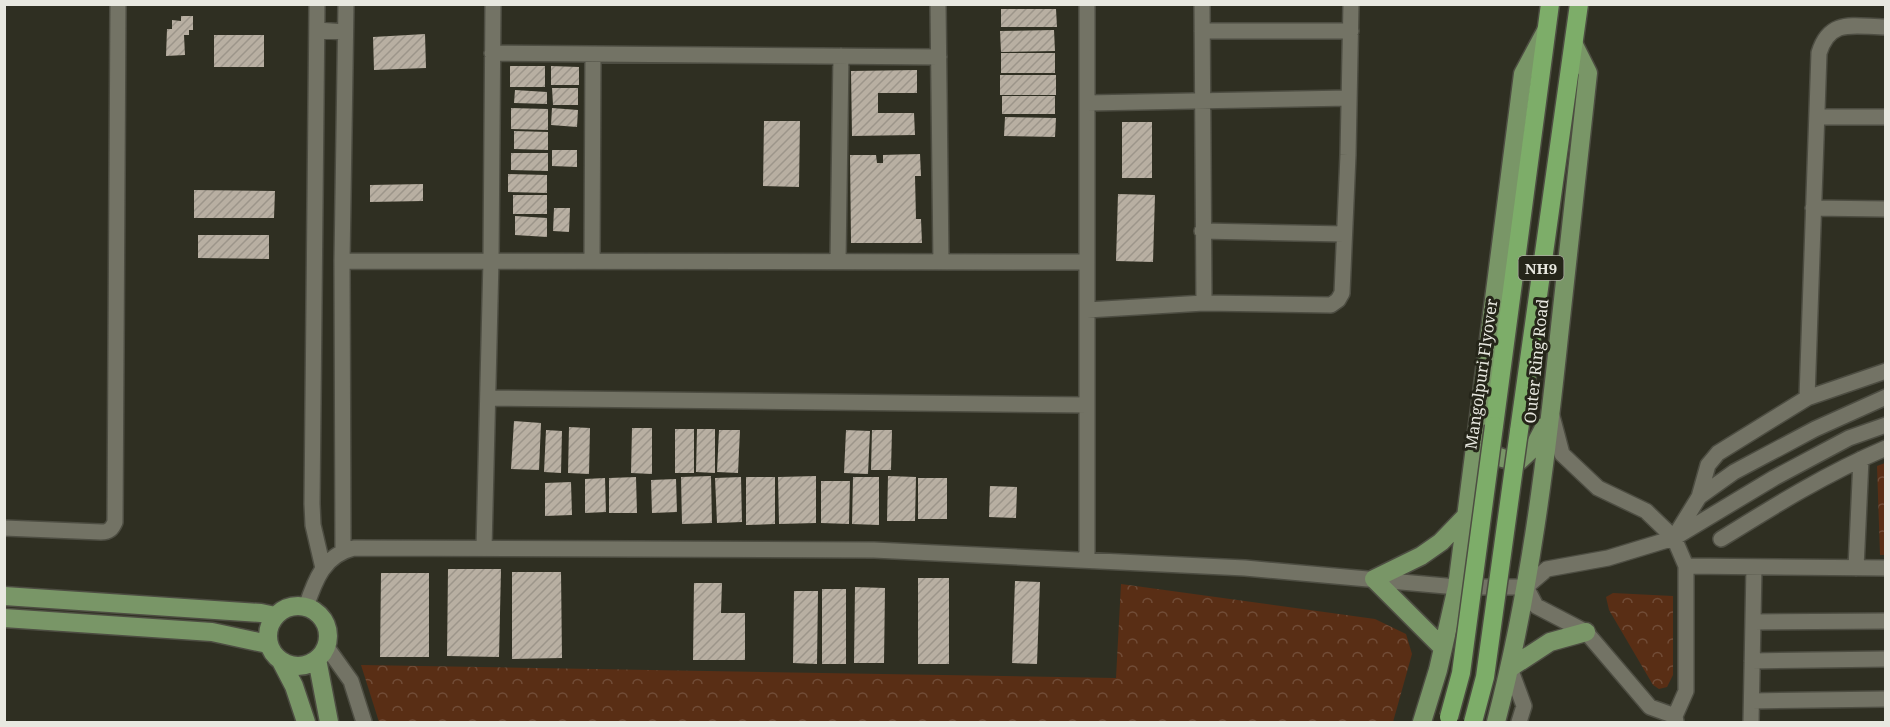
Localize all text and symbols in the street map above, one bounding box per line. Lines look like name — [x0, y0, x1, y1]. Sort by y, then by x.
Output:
road number: NH9 — [1518, 256, 1564, 280]
street label: Mangolpuri Flyover — [1460, 297, 1503, 451]
street label: Outer Ring Road — [1519, 297, 1554, 424]

